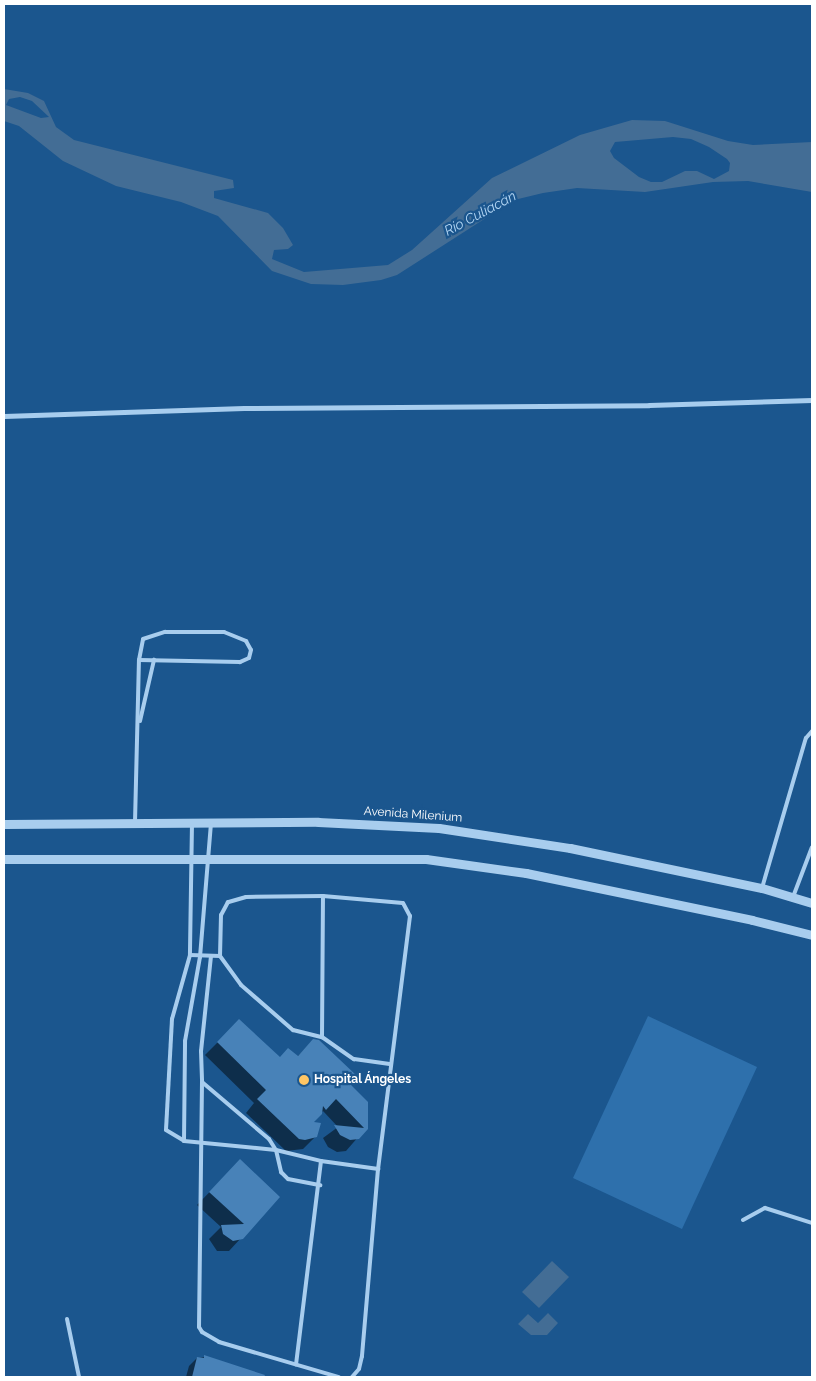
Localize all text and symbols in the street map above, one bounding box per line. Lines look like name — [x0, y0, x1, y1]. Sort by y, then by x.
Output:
water label: Río Culiacán — [441, 187, 519, 239]
street label: Avenida Milenium — [363, 804, 463, 826]
place label: Hospital Ángeles — [314, 1073, 412, 1087]
marker: Hospital Ángeles — [298, 1074, 310, 1086]

